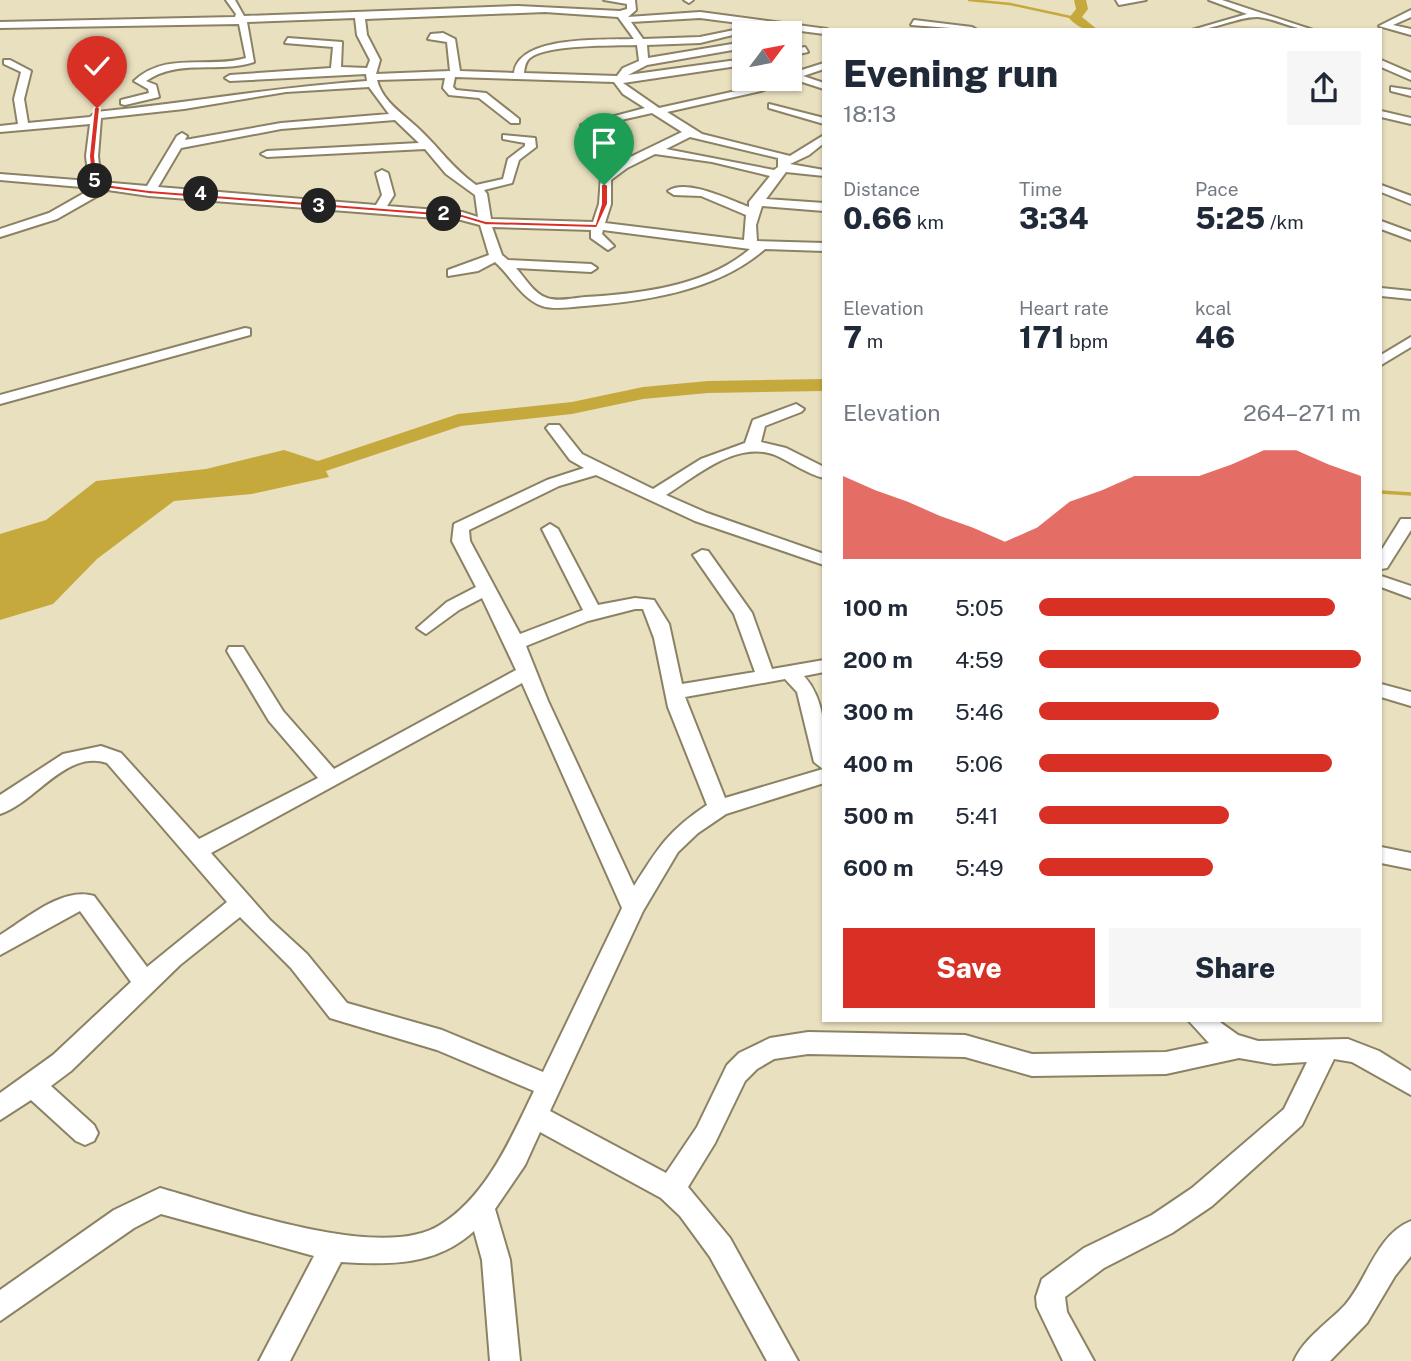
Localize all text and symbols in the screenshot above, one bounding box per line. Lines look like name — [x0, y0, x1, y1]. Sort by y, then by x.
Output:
north arrow — [732, 21, 802, 91]
map controls — [732, 21, 802, 91]
pin — [67, 36, 127, 108]
icon: check — [78, 47, 116, 85]
text: Evening run — [843, 51, 1058, 96]
button: share — [1287, 51, 1361, 125]
text: 18:13 — [843, 100, 896, 127]
pin — [574, 113, 634, 185]
icon: arrive — [585, 124, 623, 162]
pin: 5 — [78, 164, 112, 198]
text: 5 — [88, 169, 101, 191]
pin: 4 — [184, 176, 218, 212]
text: Distance — [843, 178, 920, 200]
text: Time — [1019, 178, 1062, 200]
text: Pace — [1195, 178, 1238, 200]
text: 4 — [194, 182, 207, 204]
pin: 3 — [302, 188, 336, 224]
text: 3 — [312, 194, 325, 216]
pin: 2 — [426, 196, 462, 232]
text: 0.66 — [843, 200, 912, 236]
text: 3:34 — [1019, 200, 1088, 236]
text: 5:25 — [1195, 200, 1265, 236]
text: 2 — [437, 202, 450, 224]
text: km — [912, 211, 944, 233]
text: /km — [1265, 211, 1304, 233]
text: Elevation — [843, 297, 924, 319]
text: Heart rate — [1019, 297, 1109, 319]
text: kcal — [1195, 297, 1232, 319]
text: 7 — [843, 319, 862, 355]
text: 171 — [1019, 319, 1065, 355]
text: 46 — [1195, 319, 1235, 355]
text: m — [862, 330, 883, 352]
text: bpm — [1065, 330, 1108, 352]
text: Elevation — [843, 399, 941, 426]
text: 264–271 m — [1243, 399, 1361, 426]
text: 100 m — [843, 594, 908, 621]
text: 5:05 — [955, 594, 1004, 621]
text: 200 m — [843, 646, 913, 673]
text: 4:59 — [955, 646, 1004, 673]
text: 300 m — [843, 698, 914, 725]
text: 5:46 — [955, 698, 1004, 725]
text: 400 m — [843, 750, 913, 777]
text: 5:06 — [955, 750, 1003, 777]
text: 500 m — [843, 802, 914, 829]
text: 5:41 — [955, 802, 999, 829]
text: 600 m — [843, 854, 913, 881]
text: 5:49 — [955, 854, 1004, 881]
button: Save — [843, 928, 1095, 1008]
button: Share — [1109, 928, 1361, 1008]

